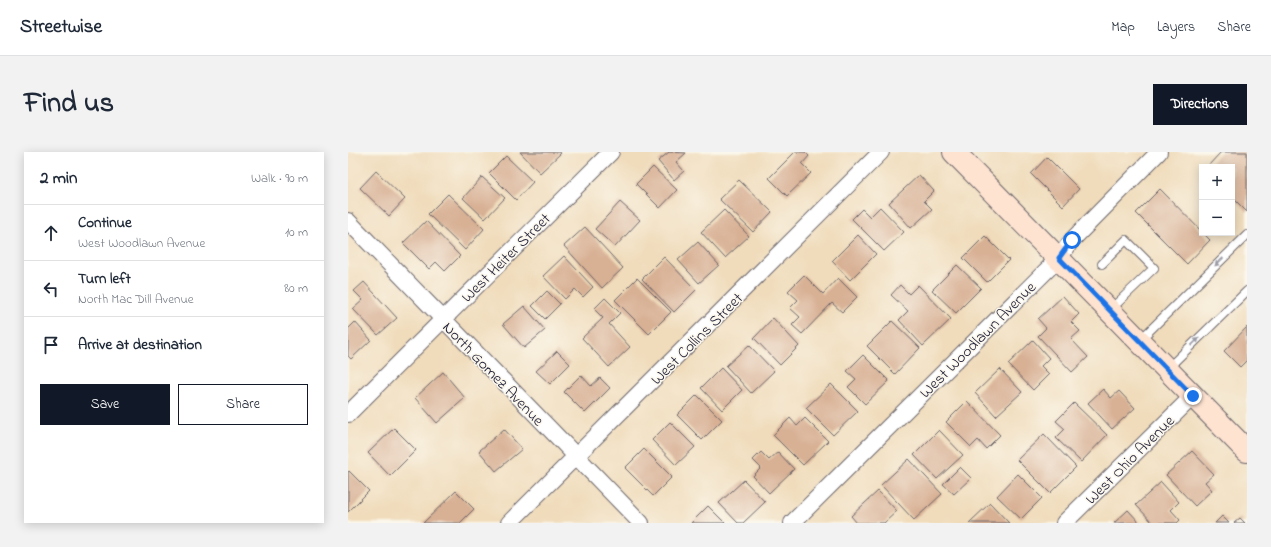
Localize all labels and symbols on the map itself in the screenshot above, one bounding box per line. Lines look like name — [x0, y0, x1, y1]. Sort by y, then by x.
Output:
street label: West Heiter Street — [456, 208, 557, 309]
route start — [1063, 231, 1081, 249]
one-way arrow — [1214, 258, 1224, 267]
street label: West Woodlawn Avenue — [915, 276, 1043, 404]
street label: West Collins Street — [646, 287, 750, 391]
street label: North Gomez Avenue — [436, 317, 550, 433]
one-way arrow — [1190, 337, 1200, 347]
route end — [1184, 387, 1202, 405]
street label: West Ohio Avenue — [1080, 410, 1181, 511]

